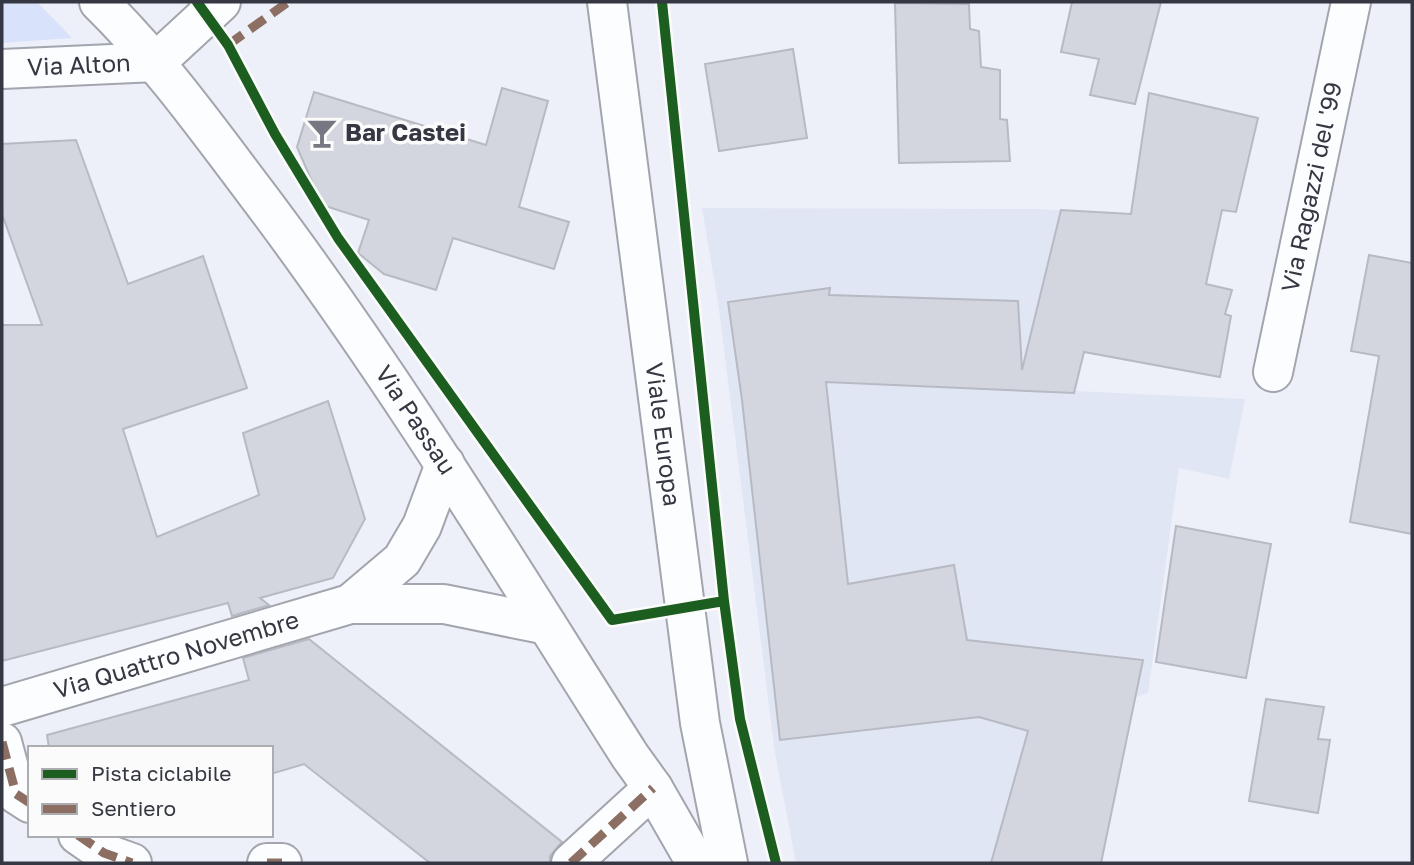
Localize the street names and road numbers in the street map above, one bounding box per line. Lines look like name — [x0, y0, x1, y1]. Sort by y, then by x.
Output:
street label: Via Alton — [26, 47, 131, 81]
street label: Via Ragazzi del '99 — [1274, 79, 1347, 294]
street label: Via Passau — [370, 359, 463, 479]
street label: Viale Europa — [641, 361, 688, 508]
street label: Via Quattro Novembre — [50, 604, 302, 704]

